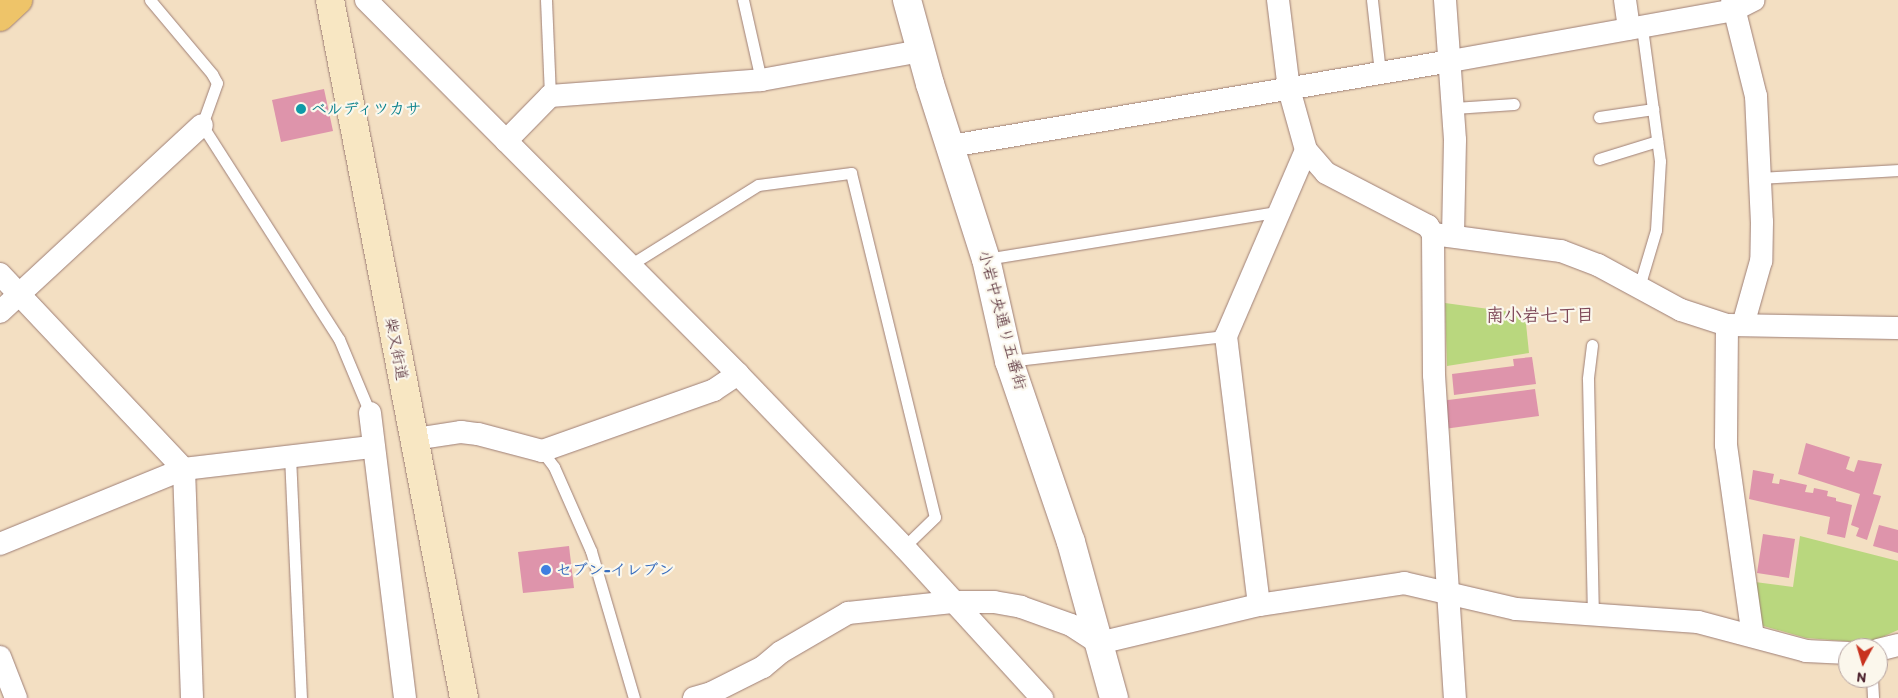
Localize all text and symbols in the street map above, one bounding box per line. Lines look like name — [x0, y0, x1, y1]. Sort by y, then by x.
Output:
place label: ベルディツカサ — [311, 99, 423, 119]
marker: ベルディツカサ — [295, 103, 307, 115]
street label: 小岩中央通り五番街 — [974, 248, 1030, 392]
district label: 南小岩七丁目 — [1486, 304, 1594, 326]
street label: 柴又街道 — [380, 316, 412, 382]
place label: セブン-イレブン — [556, 560, 674, 580]
marker: セブン-イレブン — [540, 564, 552, 576]
north arrow — [1838, 638, 1888, 688]
text: N — [1856, 668, 1867, 686]

